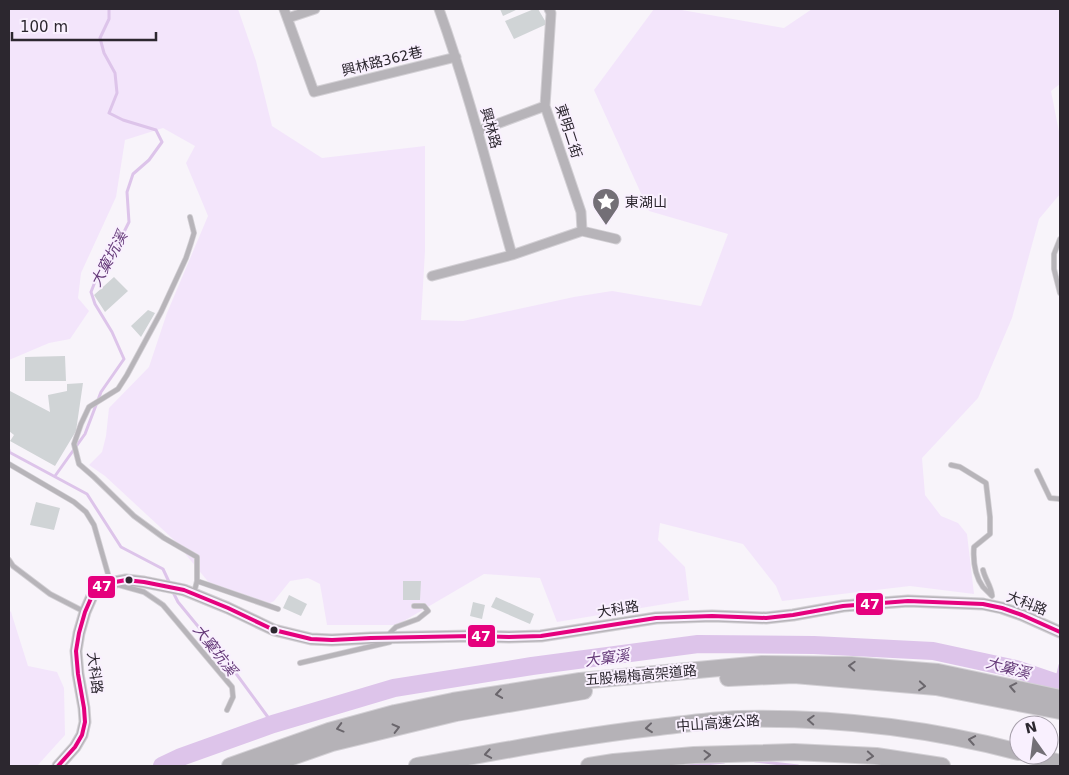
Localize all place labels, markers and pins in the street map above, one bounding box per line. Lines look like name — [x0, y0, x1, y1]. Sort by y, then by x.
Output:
place icon: 東湖山 — [591, 187, 621, 226]
place label: 東湖山 — [625, 194, 667, 210]
unlabelled marker — [124, 575, 134, 585]
unlabelled marker — [269, 625, 279, 635]

